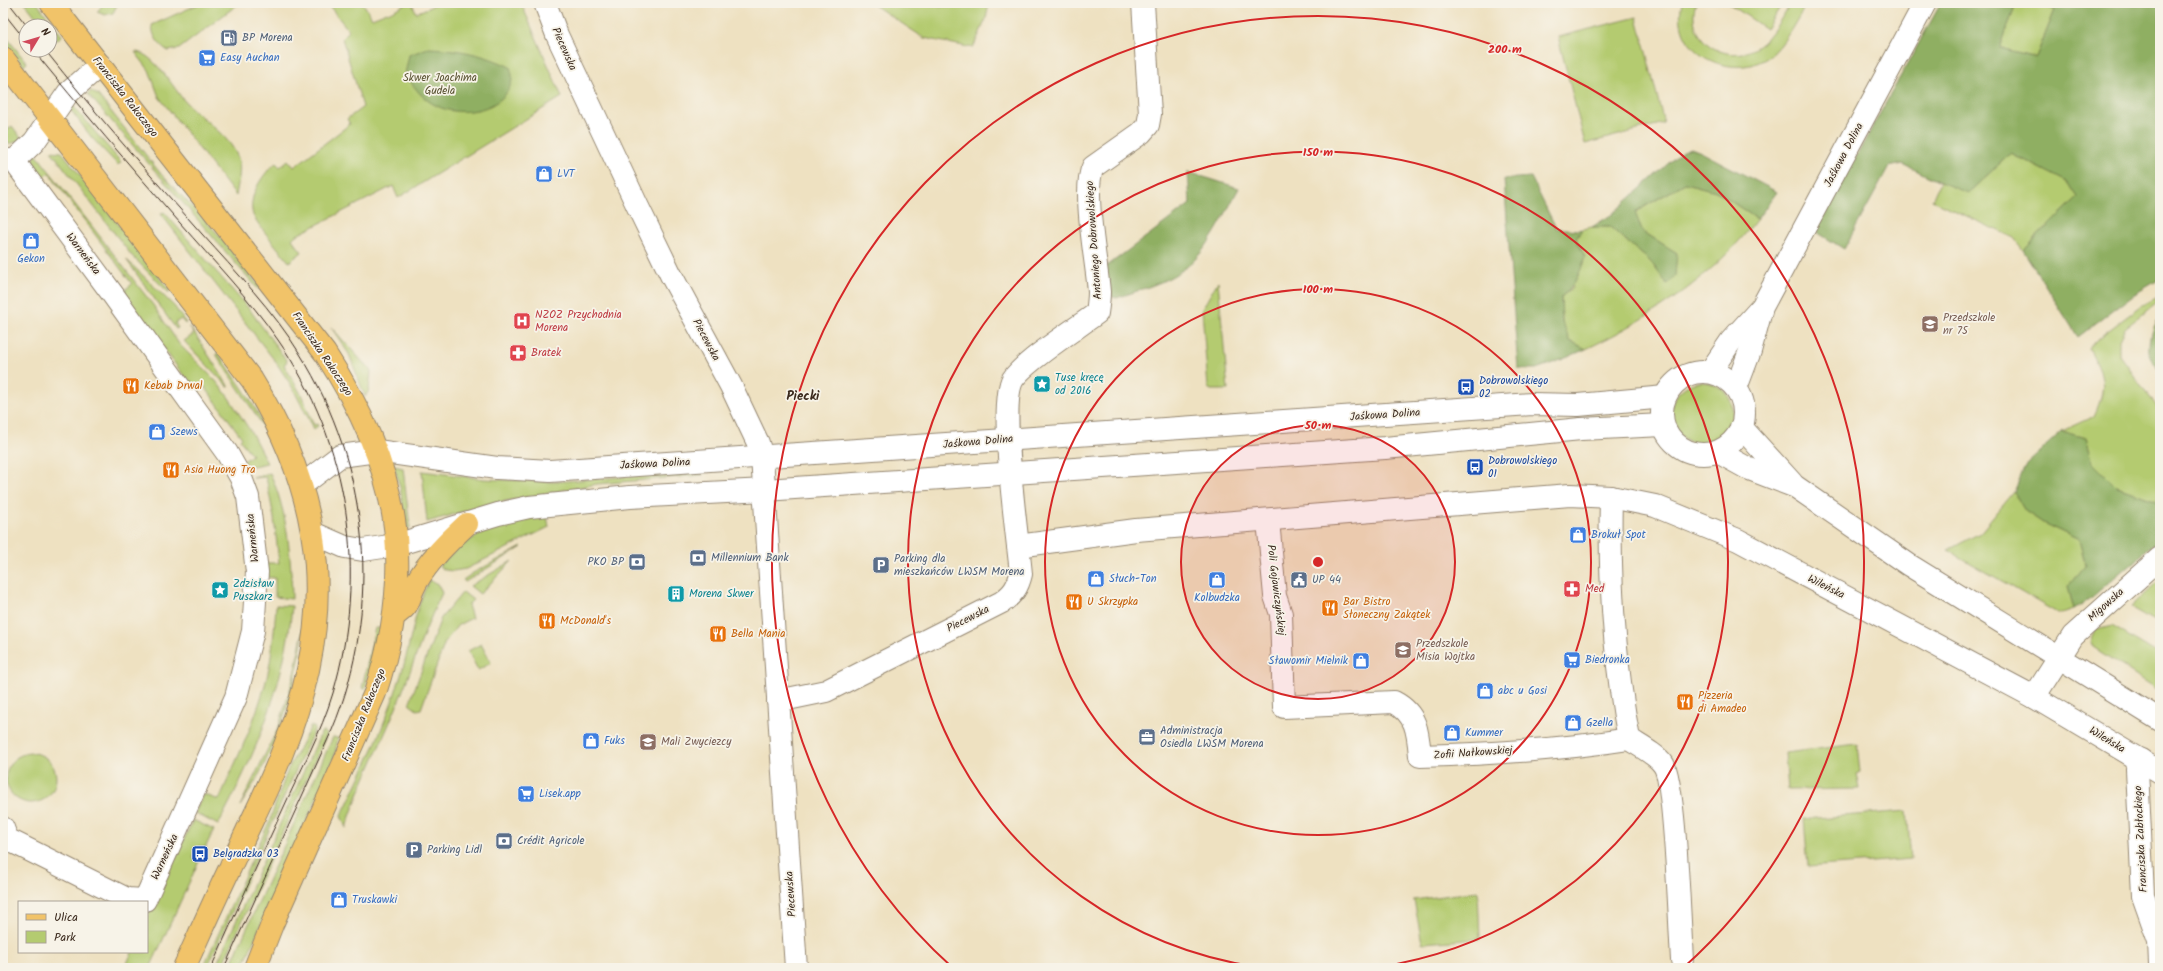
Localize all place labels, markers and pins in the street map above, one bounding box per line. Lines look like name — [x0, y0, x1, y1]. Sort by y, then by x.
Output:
fuel station icon: BP Morena — [219, 28, 239, 48]
place label: BP Morena — [242, 29, 293, 47]
supermarket icon: Easy Auchan — [197, 48, 217, 68]
place label: Easy Auchan — [220, 49, 280, 67]
shop icon: LVT — [534, 164, 554, 184]
place label: LVT — [557, 165, 576, 183]
shop icon: Gekon — [21, 231, 41, 251]
place label: Gekon — [17, 250, 45, 268]
place label: NZOZ Przychodnia Morena — [535, 306, 622, 337]
place label: Przedszkole nr 75 — [1943, 309, 1995, 340]
hospital icon: NZOZ Przychodnia Morena — [512, 311, 532, 331]
school or university icon: Przedszkole nr 75 — [1920, 314, 1940, 334]
pharmacy icon: Bratek — [508, 343, 528, 363]
place label: Bratek — [531, 344, 562, 362]
place label: Tuse kręcę od 2016 — [1055, 369, 1104, 400]
place label: Dobrowolskiego 02 — [1479, 372, 1548, 403]
place icon: Tuse kręcę od 2016 — [1032, 374, 1052, 394]
restaurant icon: Kebab Drwal — [121, 376, 141, 396]
place label: Kebab Drwal — [144, 377, 203, 395]
bus stop icon: Dobrowolskiego 02 — [1456, 377, 1476, 397]
shop icon: Szews — [147, 422, 167, 442]
place label: Szews — [170, 423, 198, 441]
place label: Dobrowolskiego 01 — [1488, 452, 1557, 483]
bus stop icon: Dobrowolskiego 01 — [1465, 457, 1485, 477]
restaurant icon: Asia Huong Tra — [161, 460, 181, 480]
place label: Asia Huong Tra — [184, 461, 255, 479]
shop icon: Brokuł Spot — [1568, 525, 1588, 545]
place label: Brokuł Spot — [1591, 526, 1647, 544]
bank icon: Millennium Bank — [688, 548, 708, 568]
place label: Millennium Bank — [711, 549, 789, 567]
place label: Parking dla mieszkańców LWSM Morena — [894, 550, 1025, 581]
bank icon: PKO BP — [627, 552, 647, 572]
place label: PKO BP — [587, 553, 625, 571]
parking icon: Parking dla mieszkańców LWSM Morena — [871, 555, 891, 575]
centre of rings — [1311, 555, 1325, 569]
shop icon: Słuch-Ton — [1086, 569, 1106, 589]
place label: Słuch-Ton — [1109, 570, 1157, 588]
shop icon: Kolbudzka — [1207, 570, 1227, 590]
public building icon: UP 44 — [1289, 570, 1309, 590]
place label: UP 44 — [1312, 571, 1341, 589]
place label: Zdzisław Puszkarz — [233, 575, 275, 606]
pharmacy icon: Med — [1562, 579, 1582, 599]
place icon: Zdzisław Puszkarz — [210, 580, 230, 600]
place label: Med — [1585, 580, 1605, 598]
building icon: Morena Skwer — [666, 584, 686, 604]
place label: Morena Skwer — [689, 585, 755, 603]
place label: Kolbudzka — [1194, 589, 1240, 607]
restaurant icon: U Skrzypka — [1064, 592, 1084, 612]
place label: U Skrzypka — [1087, 593, 1138, 611]
place label: Bar Bistro Słoneczny Zakątek — [1343, 593, 1431, 624]
restaurant icon: Bar Bistro Słoneczny Zakątek — [1320, 598, 1340, 618]
restaurant icon: McDonald's — [537, 611, 557, 631]
place label: McDonald's — [560, 612, 611, 630]
restaurant icon: Bella Mania — [708, 624, 728, 644]
place label: Bella Mania — [731, 625, 785, 643]
place label: Przedszkole Misia Wojtka — [1416, 635, 1475, 666]
school or university icon: Przedszkole Misia Wojtka — [1393, 640, 1413, 660]
supermarket icon: Biedronka — [1562, 650, 1582, 670]
shop icon: Sławomir Mielnik — [1351, 651, 1371, 671]
place label: Biedronka — [1585, 651, 1630, 669]
place label: Sławomir Mielnik — [1269, 652, 1349, 670]
shop icon: abc u Gosi — [1475, 681, 1495, 701]
place label: abc u Gosi — [1498, 682, 1547, 700]
place label: Pizzeria di Amadeo — [1698, 687, 1747, 718]
restaurant icon: Pizzeria di Amadeo — [1675, 692, 1695, 712]
shop icon: Gzella — [1563, 713, 1583, 733]
place label: Gzella — [1586, 714, 1613, 732]
place label: Administracja Osiedla LWSM Morena — [1160, 722, 1264, 753]
shop icon: Kummer — [1442, 723, 1462, 743]
place label: Kummer — [1465, 724, 1504, 742]
office icon: Administracja Osiedla LWSM Morena — [1137, 727, 1157, 747]
shop icon: Fuks — [581, 731, 601, 751]
place label: Fuks — [604, 732, 625, 750]
school or university icon: Mali Zwyciezcy — [638, 732, 658, 752]
place label: Mali Zwyciezcy — [661, 733, 732, 751]
supermarket icon: Lisek.app — [516, 784, 536, 804]
place label: Lisek.app — [539, 785, 581, 803]
bank icon: Crédit Agricole — [494, 831, 514, 851]
place label: Crédit Agricole — [517, 832, 585, 850]
parking icon: Parking Lidl — [404, 840, 424, 860]
place label: Parking Lidl — [427, 841, 482, 859]
bus stop icon: Belgradzka 03 — [190, 844, 210, 864]
place label: Belgradzka 03 — [213, 845, 279, 863]
shop icon: Truskawki — [329, 890, 349, 910]
place label: Truskawki — [352, 891, 397, 909]

